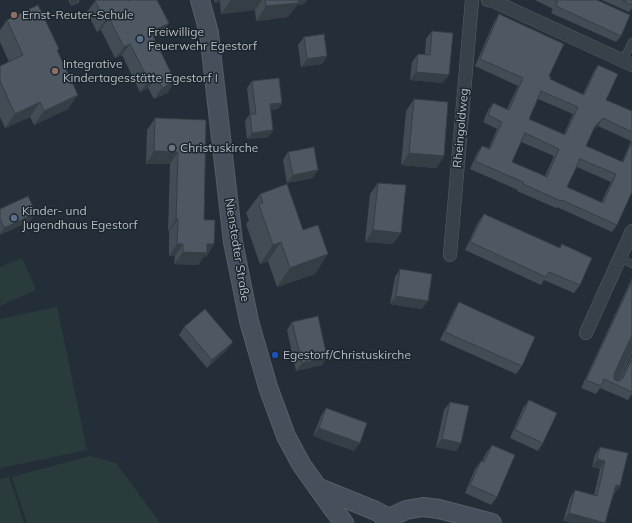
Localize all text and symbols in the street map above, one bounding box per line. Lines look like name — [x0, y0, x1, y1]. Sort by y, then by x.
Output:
place label: Ernst-Reuter-Schule — [22, 8, 134, 22]
marker: Ernst-Reuter-Schule — [9, 10, 19, 20]
place label: Freiwillige Feuerwehr Egestorf — [148, 25, 257, 53]
marker: Freiwillige Feuerwehr Egestorf — [135, 34, 145, 44]
place label: Integrative Kindertagesstätte Egestorf I — [63, 57, 218, 85]
marker: Integrative Kindertagesstätte Egestorf I — [50, 66, 60, 76]
street label: Rheingoldweg — [450, 88, 472, 168]
place label: Christuskirche — [180, 141, 258, 155]
marker: Christuskirche — [167, 143, 177, 153]
street label: Nienstedter Straße — [222, 197, 252, 303]
place label: Kinder- und Jugendhaus Egestorf — [22, 204, 137, 232]
marker: Kinder- und Jugendhaus Egestorf — [9, 213, 19, 223]
place label: Egestorf/Christuskirche — [283, 348, 411, 362]
marker: Egestorf/Christuskirche — [270, 350, 280, 360]

